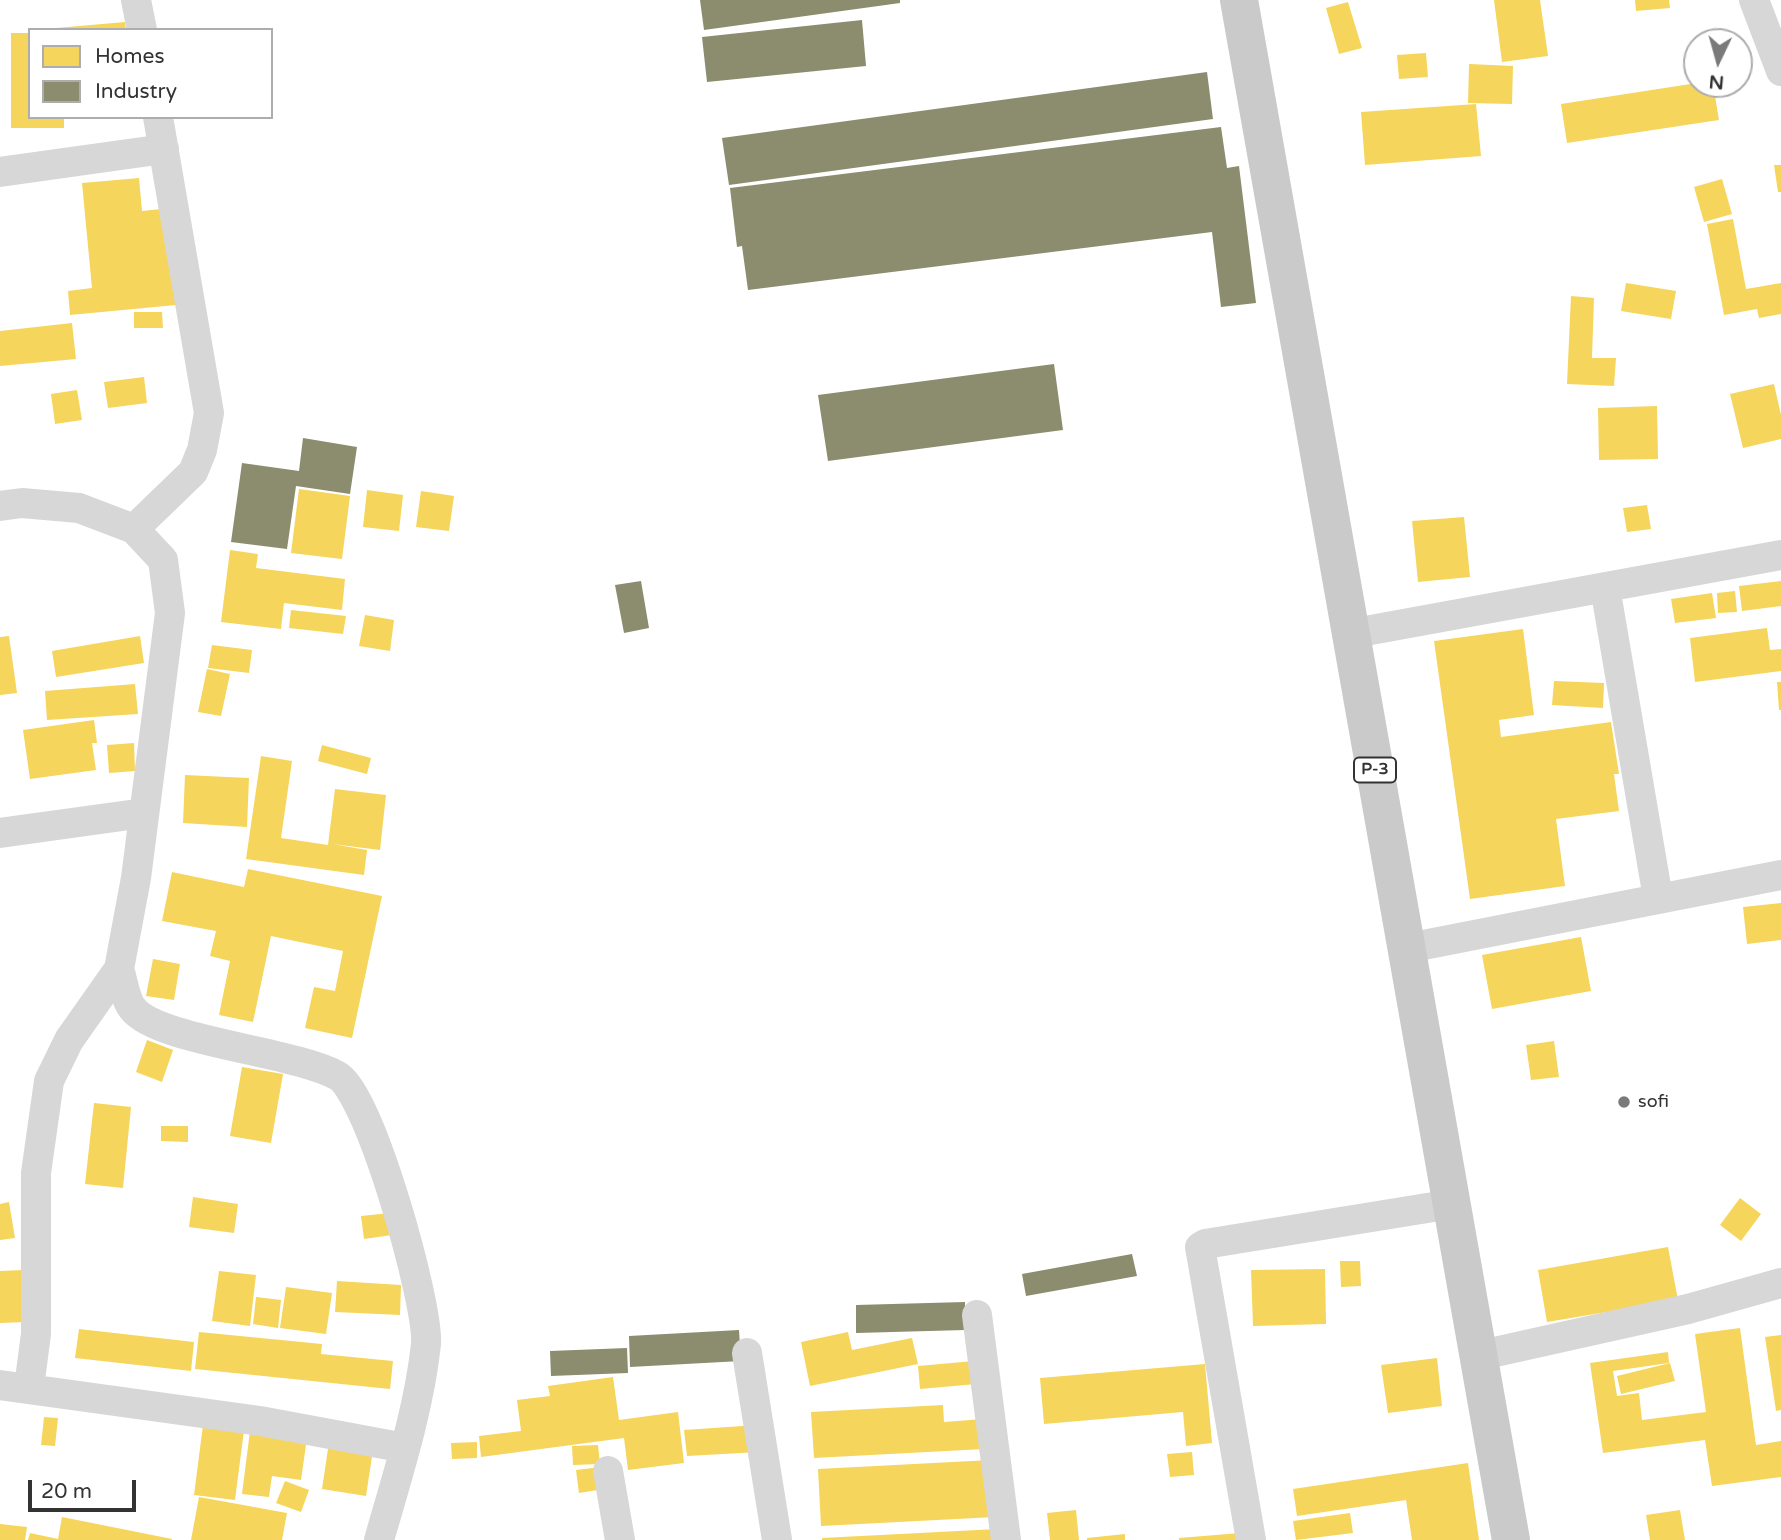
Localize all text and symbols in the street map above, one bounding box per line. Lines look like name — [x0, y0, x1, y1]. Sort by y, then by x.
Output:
legend — [28, 28, 273, 119]
north arrow — [1683, 28, 1753, 98]
text: Homes — [95, 44, 165, 69]
text: N — [1708, 70, 1725, 94]
text: Industry — [95, 79, 177, 104]
road number: P-3 — [1354, 758, 1396, 782]
place label: sofi — [1638, 1091, 1669, 1113]
marker: sofi — [1616, 1094, 1632, 1110]
scale bar — [32, 1466, 140, 1510]
text: 20 m — [41, 1479, 92, 1504]

